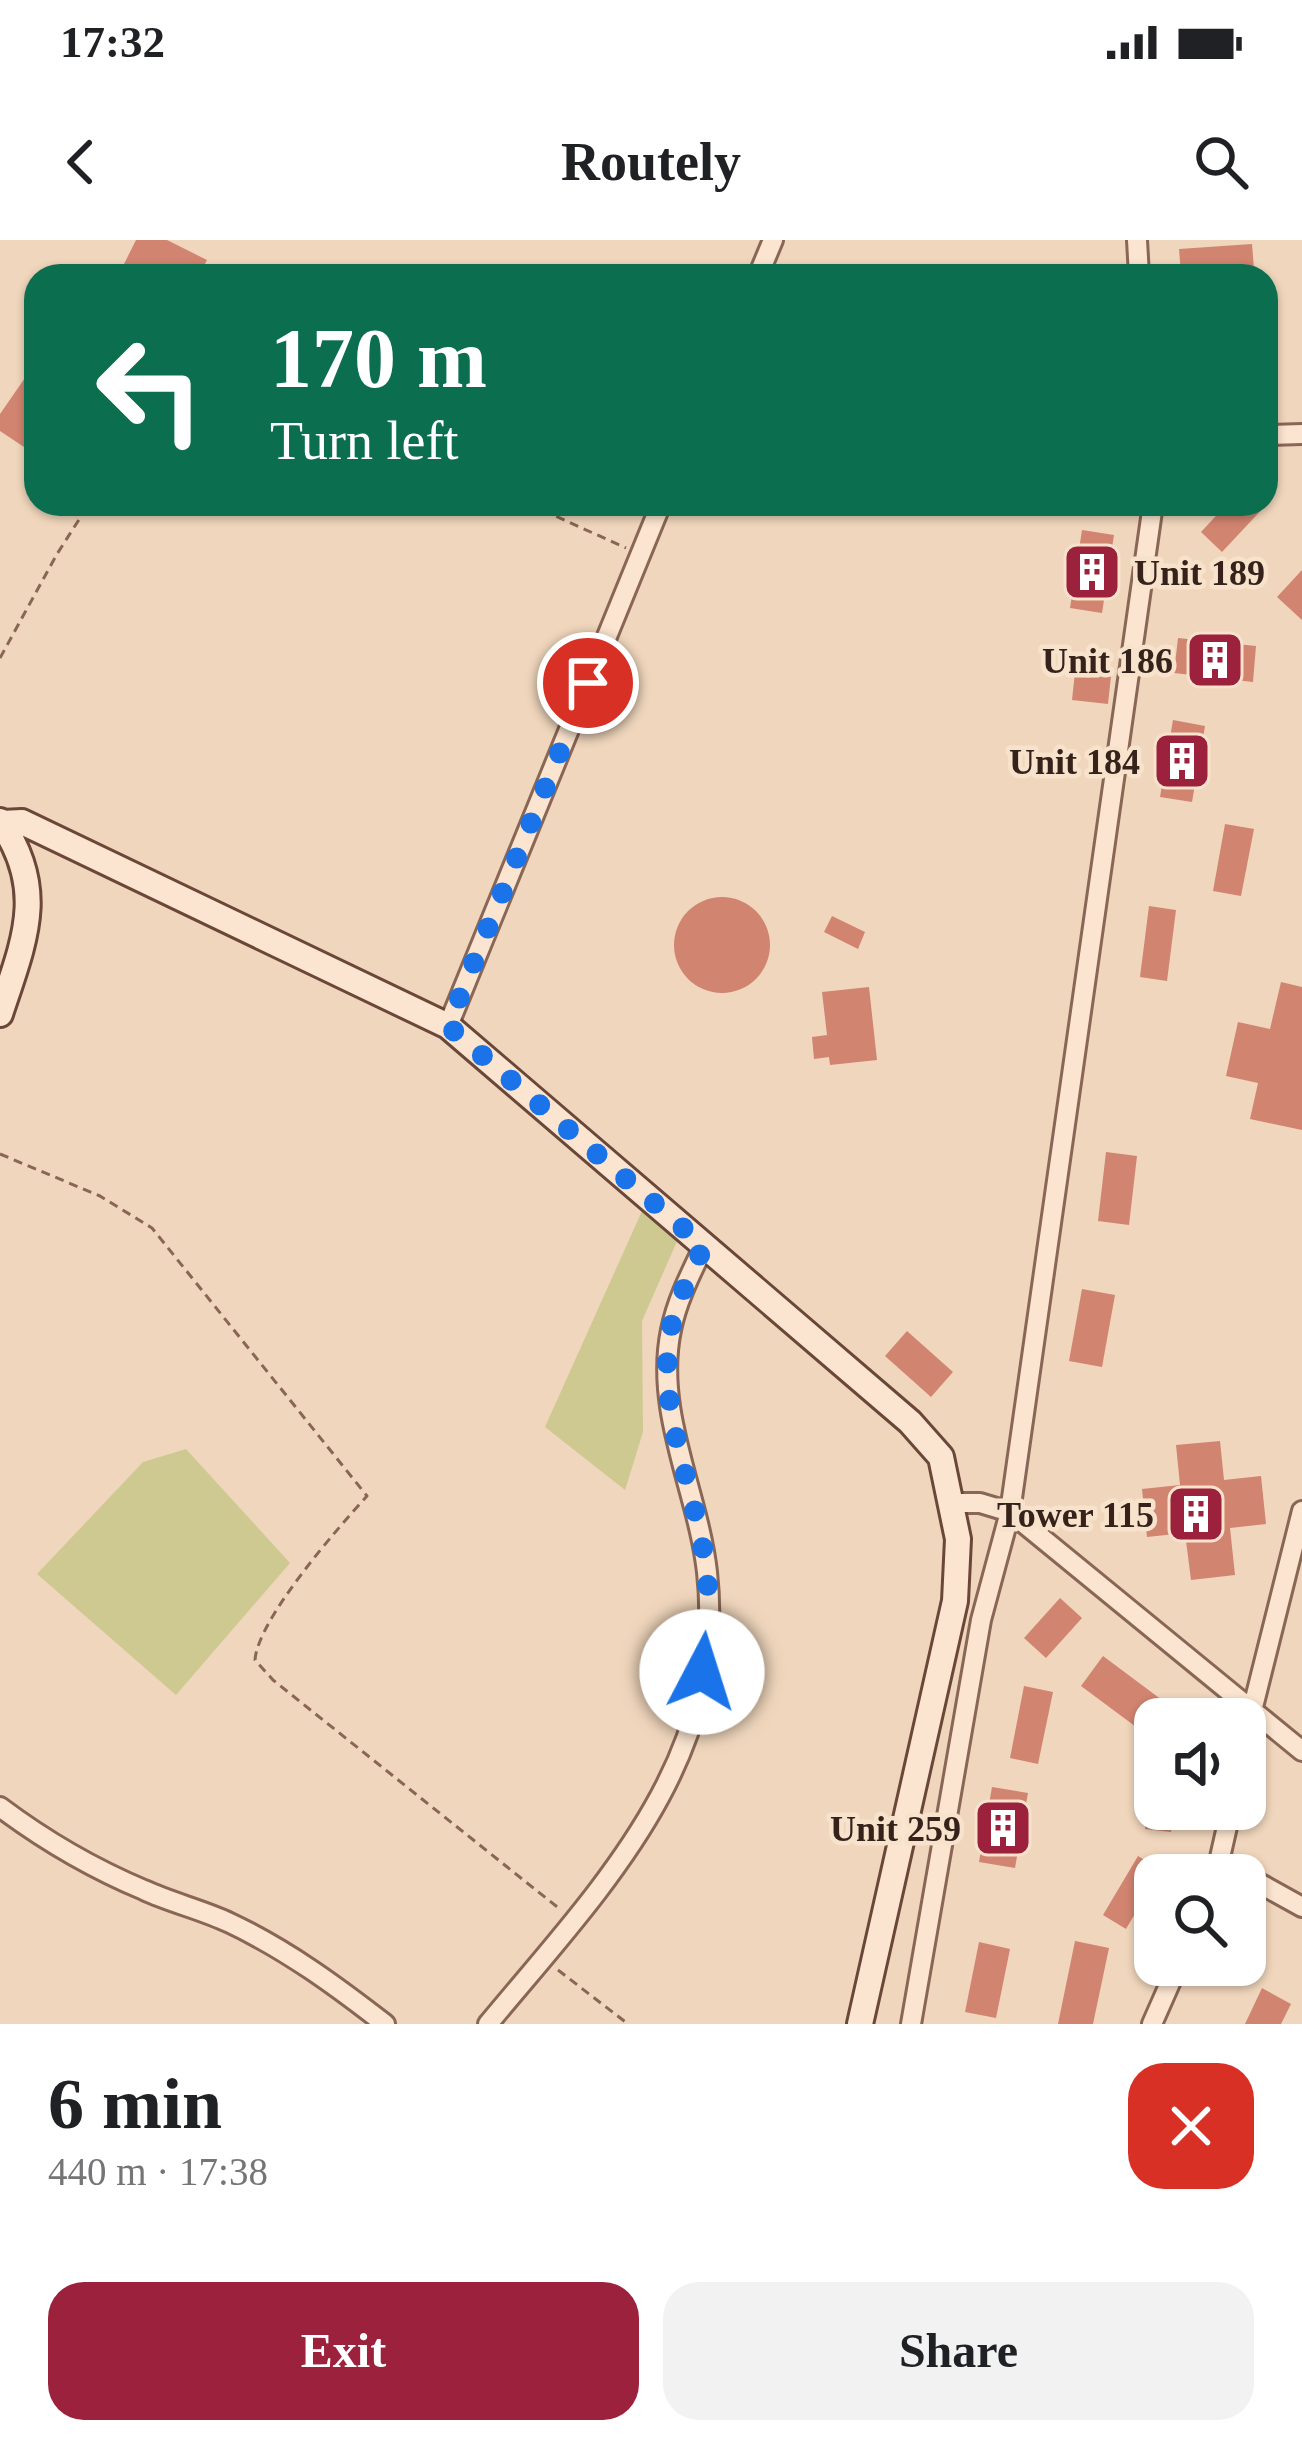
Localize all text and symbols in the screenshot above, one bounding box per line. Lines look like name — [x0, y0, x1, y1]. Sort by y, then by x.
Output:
text: 17:32 — [60, 17, 165, 67]
icon: back — [48, 129, 114, 195]
icon: search — [1188, 129, 1254, 195]
text: Routely — [561, 132, 741, 192]
icon: left — [72, 312, 228, 468]
text: 170 m — [270, 312, 487, 405]
text: Turn left — [270, 411, 459, 471]
building icon: Unit 189 — [1061, 541, 1123, 603]
place label: Unit 189 — [1134, 553, 1265, 593]
building icon: Unit 186 — [1184, 629, 1246, 691]
pin — [537, 632, 639, 734]
place label: Unit 186 — [1042, 641, 1173, 681]
icon: arrive — [555, 650, 621, 716]
building icon: Unit 184 — [1151, 730, 1213, 792]
place label: Unit 184 — [1009, 742, 1140, 782]
building icon: Tower 115 — [1165, 1483, 1227, 1545]
place label: Tower 115 — [997, 1495, 1154, 1535]
position arrow — [639, 1609, 765, 1735]
map controls — [1134, 1698, 1266, 1986]
button: sound — [1134, 1698, 1266, 1830]
building icon: Unit 259 — [972, 1797, 1034, 1859]
place label: Unit 259 — [830, 1809, 961, 1849]
button: search — [1134, 1854, 1266, 1986]
button: close — [1128, 2063, 1254, 2189]
text: 6 min — [48, 2064, 222, 2144]
text: 440 m · 17:38 — [48, 2150, 268, 2193]
button: Exit — [48, 2282, 639, 2420]
button: Share — [663, 2282, 1254, 2420]

